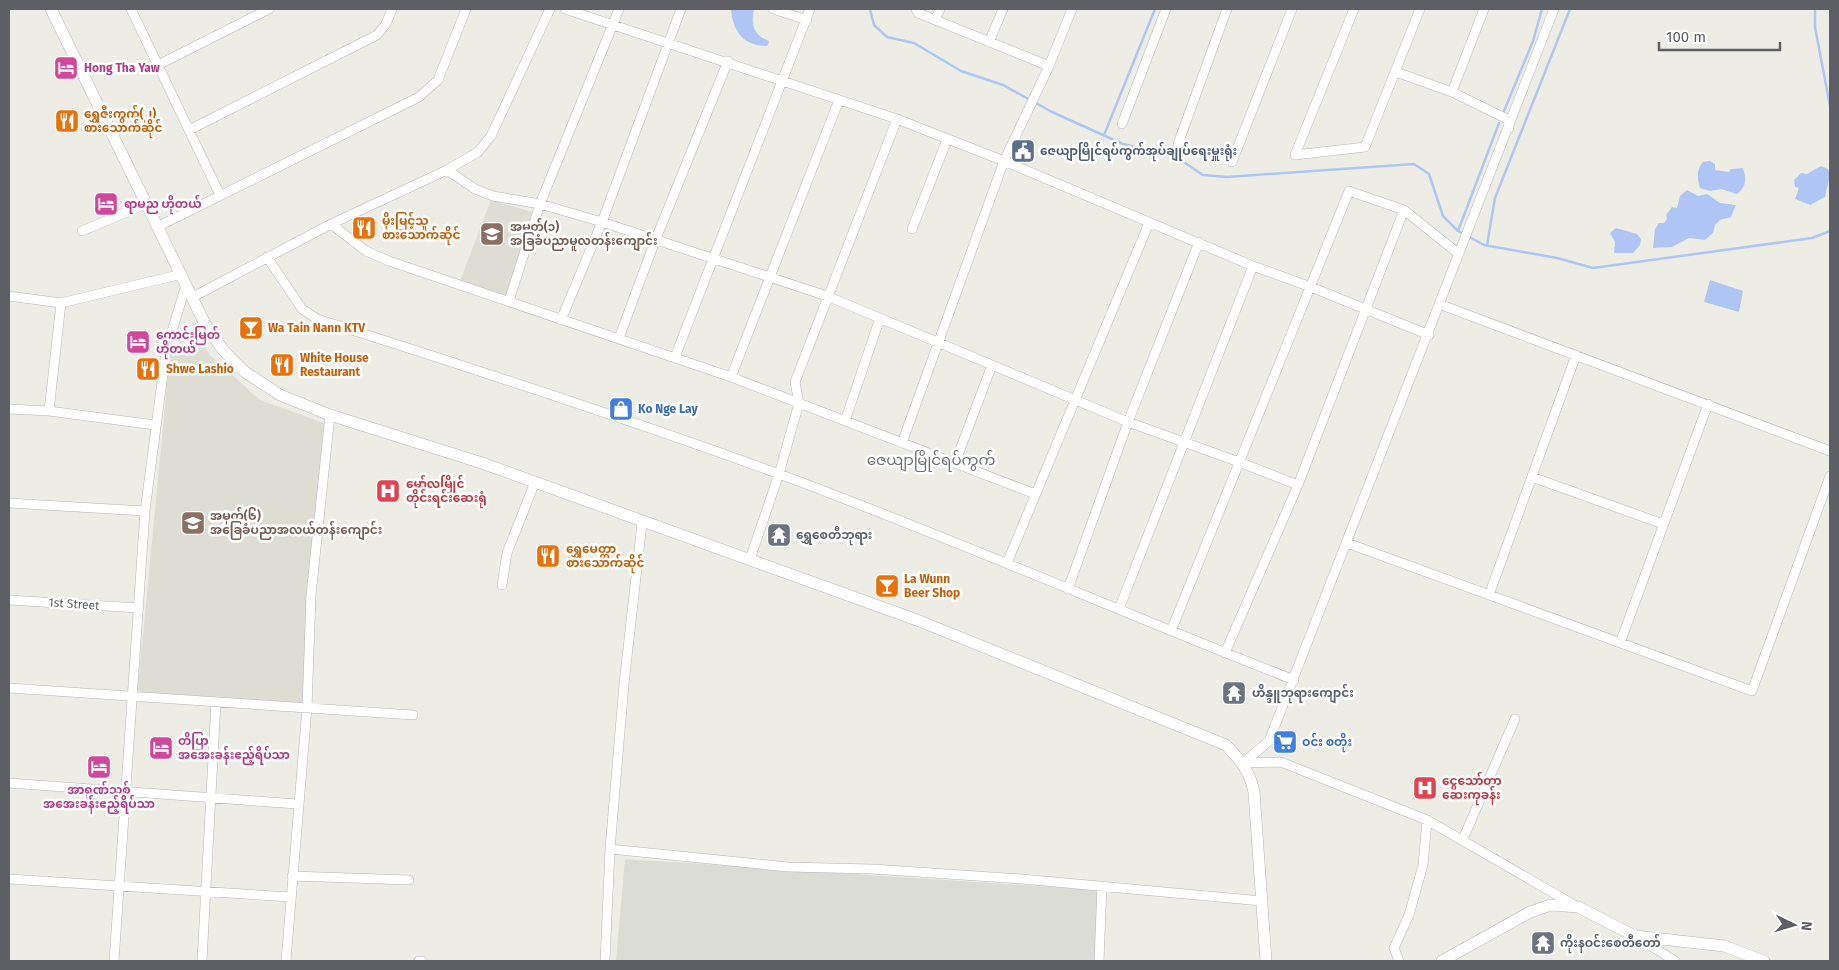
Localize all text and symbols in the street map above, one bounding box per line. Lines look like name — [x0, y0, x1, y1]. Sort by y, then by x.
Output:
scale bar — [1659, 20, 1780, 52]
text: 100 m — [1666, 28, 1706, 46]
hotel icon: Hong Tha Yaw — [53, 55, 79, 81]
place label: Hong Tha Yaw — [84, 61, 160, 75]
place label: ရွှေဇီးကွက်(၂) စားသောက်ဆိုင် — [84, 104, 162, 139]
restaurant icon: ရွှေဇီးကွက်(၂) စားသောက်ဆိုင် — [54, 108, 80, 134]
public building icon: ဇေယျာမြိုင်ရပ်ကွက်အုပ်ချုပ်ရေးမှူးရုံး — [1010, 138, 1036, 164]
place label: ဇေယျာမြိုင်ရပ်ကွက်အုပ်ချုပ်ရေးမှူးရုံး — [1040, 141, 1237, 162]
hotel icon: ရာမည ဟိုတယ် — [93, 191, 119, 217]
place label: ရာမည ဟိုတယ် — [124, 194, 201, 215]
place label: မိုးမြင့်သူ စားသောက်ဆိုင် — [382, 211, 460, 246]
restaurant icon: မိုးမြင့်သူ စားသောက်ဆိုင် — [351, 215, 377, 241]
place label: အမှတ်(၁) အခြခံပညာမူလတန်းကျောင်း — [510, 217, 658, 252]
school or university icon: အမှတ်(၁) အခြခံပညာမူလတန်းကျောင်း — [479, 221, 505, 247]
bar icon: Wa Tain Nann KTV — [238, 315, 264, 341]
place label: Wa Tain Nann KTV — [268, 321, 366, 335]
place label: ကောင်းမြတ် ဟိုတယ် — [156, 325, 220, 360]
hotel icon: ကောင်းမြတ် ဟိုတယ် — [125, 329, 151, 355]
place label: White House Restaurant — [300, 351, 369, 379]
restaurant icon: White House Restaurant — [269, 352, 295, 378]
restaurant icon: Shwe Lashio — [135, 356, 161, 382]
place label: Shwe Lashio — [166, 362, 234, 376]
shop icon: Ko Nge Lay — [608, 396, 634, 422]
place label: Ko Nge Lay — [638, 402, 698, 416]
district label: ဇေယျာမြိုင်ရပ်ကွက် — [867, 450, 995, 472]
place label: မော်လမြိုင် တိုင်းရင်းဆေးရုံ — [406, 474, 487, 509]
hospital icon: မော်လမြိုင် တိုင်းရင်းဆေးရုံ — [375, 478, 401, 504]
place label: အမှတ်(၆) အခြေခံပညာအလယ်တန်းကျောင်း — [210, 506, 382, 541]
school or university icon: အမှတ်(၆) အခြေခံပညာအလယ်တန်းကျောင်း — [180, 510, 206, 536]
temple icon: ရွှေစေတီဘုရား — [766, 522, 792, 548]
place label: ရွှေစေတီဘုရား — [796, 526, 872, 546]
place label: ရွှေမေတ္တာ စားသောက်ဆိုင် — [566, 542, 644, 574]
restaurant icon: ရွှေမေတ္တာ စားသောက်ဆိုင် — [535, 543, 561, 569]
place label: La Wunn Beer Shop — [904, 572, 960, 600]
bar icon: La Wunn Beer Shop — [874, 573, 900, 599]
street label: 1st Street — [48, 595, 101, 613]
temple icon: ဟိန္ဒူဘုရားကျောင်း — [1221, 680, 1247, 706]
place label: ဟိန္ဒူဘုရားကျောင်း — [1252, 683, 1354, 704]
supermarket icon: ဝင်း စတိုး — [1272, 729, 1298, 755]
place label: တိပြာ အအေးခန်းဧည့်ရိပ်သာ — [178, 732, 290, 765]
place label: ဝင်း စတိုး — [1302, 732, 1352, 753]
hotel icon: တိပြာ အအေးခန်းဧည့်ရိပ်သာ — [148, 735, 174, 761]
hotel icon: အာရုဏ်သစ် အအေးခန်းဧည့်ရိပ်သာ — [86, 754, 112, 780]
place label: ငွေသော်တာ ဆေးကုခန်း — [1442, 771, 1502, 806]
hospital icon: ငွေသော်တာ ဆေးကုခန်း — [1412, 775, 1438, 801]
place label: အာရုဏ်သစ် အအေးခန်းဧည့်ရိပ်သာ — [43, 780, 155, 814]
north arrow — [1769, 900, 1819, 950]
text: N — [1798, 921, 1815, 931]
temple icon: ကိုးနဝင်းစေတီတော် — [1530, 930, 1556, 956]
place label: ကိုးနဝင်းစေတီတော် — [1560, 933, 1661, 954]

